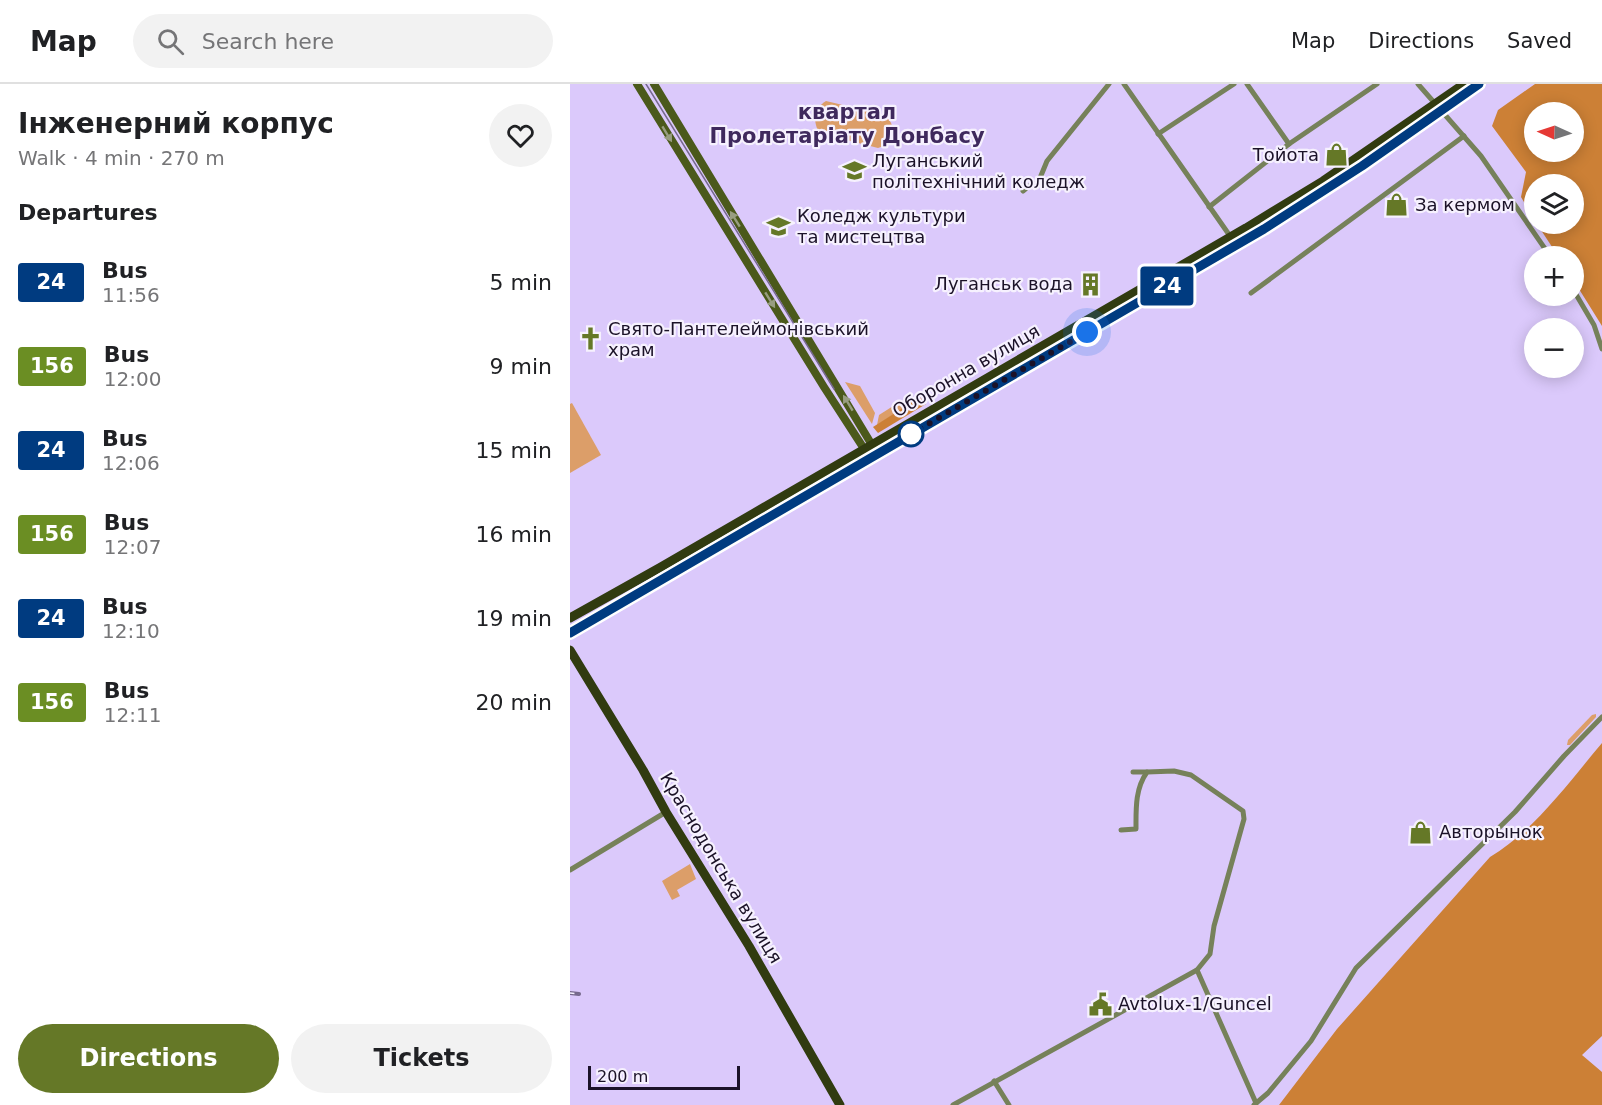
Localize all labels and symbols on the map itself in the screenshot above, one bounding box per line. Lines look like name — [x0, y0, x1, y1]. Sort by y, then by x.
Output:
district label: квартал Пролетаріату Донбасу — [709, 100, 985, 148]
north arrow — [1524, 102, 1584, 162]
one-way arrow — [662, 126, 673, 142]
shop icon: Тойота — [1324, 142, 1350, 168]
place label: Тойота — [1252, 144, 1319, 165]
place label: Луганський політехнічний коледж — [872, 150, 1085, 192]
school or university icon: Луганський політехнічний коледж — [841, 158, 867, 184]
shop icon: За кермом — [1384, 192, 1410, 218]
place label: За кермом — [1415, 194, 1515, 215]
place label: Коледж культури та мистецтва — [797, 205, 966, 247]
one-way arrow — [729, 211, 740, 227]
school or university icon: Коледж культури та мистецтва — [766, 213, 792, 239]
line badge: 24 — [1140, 266, 1194, 306]
building icon: Луганськ вода — [1078, 271, 1104, 297]
place label: Луганськ вода — [934, 273, 1073, 294]
one-way arrow — [764, 292, 775, 308]
your location — [1072, 317, 1102, 347]
place label: Свято-Пантелеймонівський храм — [608, 318, 869, 360]
street label: Оборонна вулиця — [888, 320, 1043, 421]
church icon: Свято-Пантелеймонівський храм — [577, 326, 603, 352]
one-way arrow — [843, 395, 854, 411]
unlabelled marker — [898, 421, 924, 447]
street label: Краснодонська вулиця — [656, 769, 787, 967]
shop icon: Авторынок — [1408, 819, 1434, 845]
place label: Авторынок — [1439, 821, 1543, 842]
public building icon: Avtolux-1/Guncel — [1087, 991, 1113, 1017]
place label: Avtolux-1/Guncel — [1118, 993, 1272, 1014]
scale bar — [588, 1063, 740, 1090]

